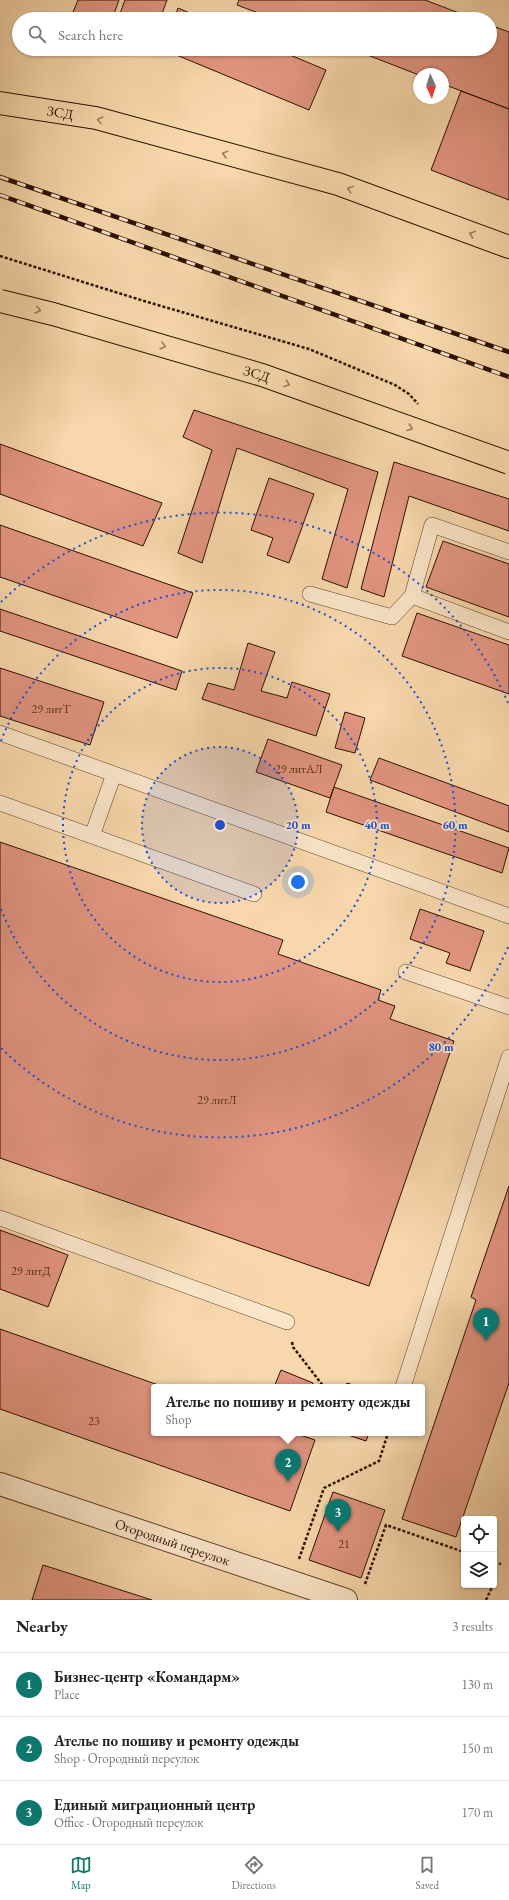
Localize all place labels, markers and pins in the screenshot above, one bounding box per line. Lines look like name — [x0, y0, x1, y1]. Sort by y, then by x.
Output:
centre of rings — [213, 818, 227, 832]
pin: 1 — [473, 1308, 499, 1341]
pin: 2 — [275, 1449, 301, 1482]
pin: 3 — [325, 1499, 351, 1532]

